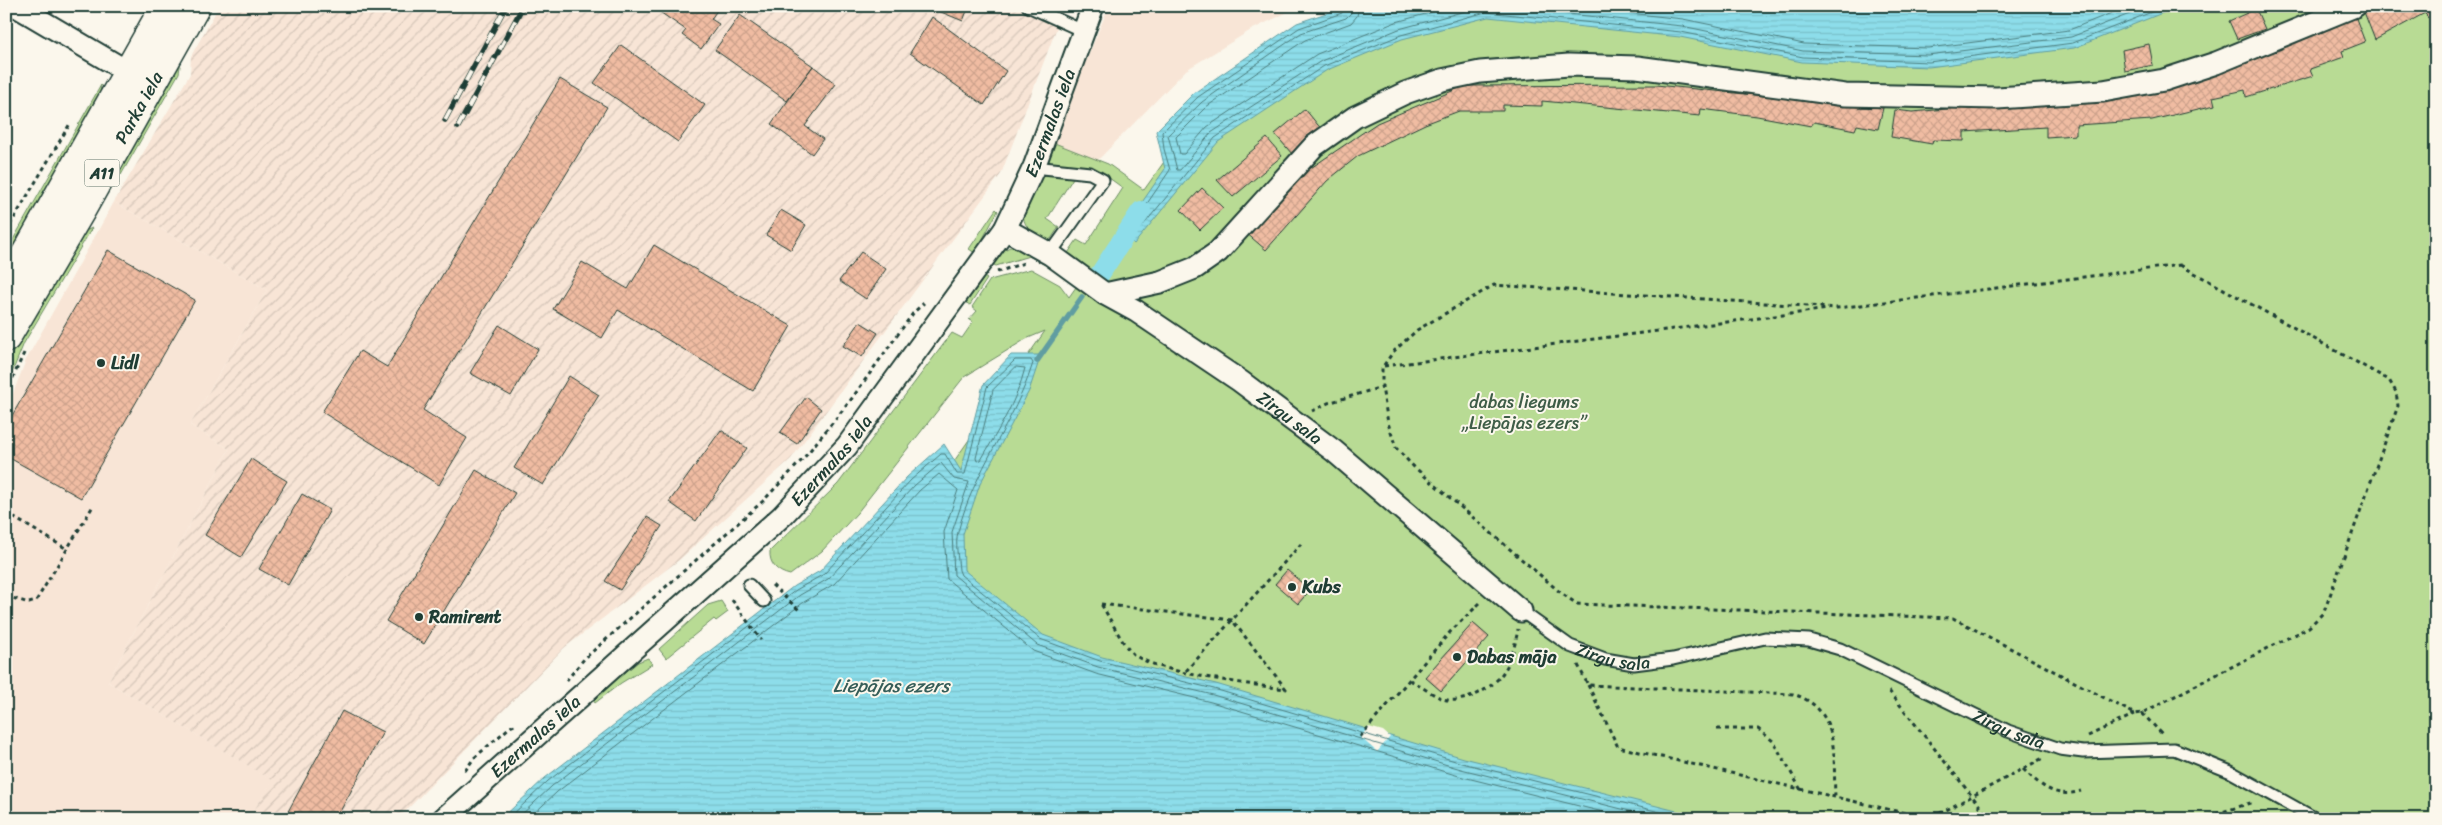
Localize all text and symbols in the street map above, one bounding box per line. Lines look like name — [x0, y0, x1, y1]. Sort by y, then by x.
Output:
street label: Parka iela — [106, 64, 173, 150]
street label: Ezermalas iela — [1015, 64, 1085, 183]
road number: A11 — [84, 160, 120, 187]
place label: Lidl — [111, 347, 140, 379]
marker: Lidl — [95, 357, 107, 369]
street label: Zirgu sala — [1249, 382, 1330, 454]
park label: dabas liegums „Liepājas ezers” — [1461, 386, 1588, 439]
street label: Ezermalas iela — [782, 408, 881, 514]
place label: Kubs — [1301, 571, 1341, 603]
marker: Kubs — [1286, 581, 1298, 593]
place label: Ramirent — [428, 601, 502, 633]
marker: Ramirent — [413, 611, 425, 623]
street label: Zirgu sala — [1571, 633, 1652, 680]
place label: Dabas māja — [1467, 641, 1557, 673]
marker: Dabas māja — [1451, 651, 1463, 663]
water label: Liepājas ezers — [833, 669, 951, 702]
street label: Ezermalas iela — [482, 687, 588, 786]
street label: Zirgu sala — [1967, 700, 2049, 759]

